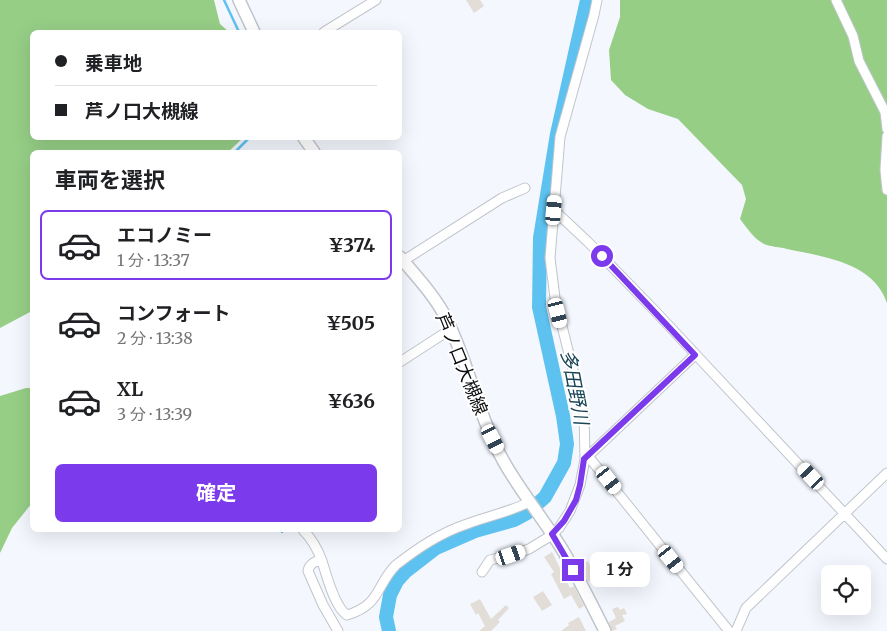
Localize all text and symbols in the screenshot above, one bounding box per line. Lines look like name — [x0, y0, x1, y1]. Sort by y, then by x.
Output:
text: 乗車地 — [85, 51, 142, 75]
text: 芦ノ口大槻線 — [85, 99, 199, 123]
text: 車両を選択 — [55, 166, 165, 194]
car — [545, 194, 562, 226]
icon: car — [57, 223, 102, 268]
text: エコノミー — [117, 223, 212, 247]
text: ¥374 — [329, 233, 375, 257]
route start — [591, 245, 613, 267]
text: 1 分 · 13:37 — [117, 250, 190, 270]
car — [547, 297, 568, 329]
icon: car — [57, 301, 102, 346]
text: コンフォート — [117, 301, 230, 325]
street label: 芦ノ口大槻線 — [431, 310, 493, 418]
text: ¥505 — [326, 311, 375, 335]
text: 2 分 · 13:38 — [117, 328, 193, 348]
water label: 多田野川 — [556, 347, 594, 429]
text: XL — [117, 377, 143, 401]
icon: car — [57, 379, 102, 424]
text: ¥636 — [328, 389, 375, 413]
text: 3 分 · 13:39 — [117, 404, 192, 424]
car — [479, 422, 506, 456]
car — [795, 460, 826, 492]
button: 確定 — [55, 464, 377, 522]
car — [593, 464, 624, 496]
car — [494, 543, 527, 567]
car — [655, 543, 686, 575]
callout: 1 分 — [590, 552, 650, 588]
route end — [562, 559, 584, 581]
text: 1 分 — [606, 559, 634, 579]
map controls — [821, 565, 871, 615]
button: locate — [821, 565, 871, 615]

